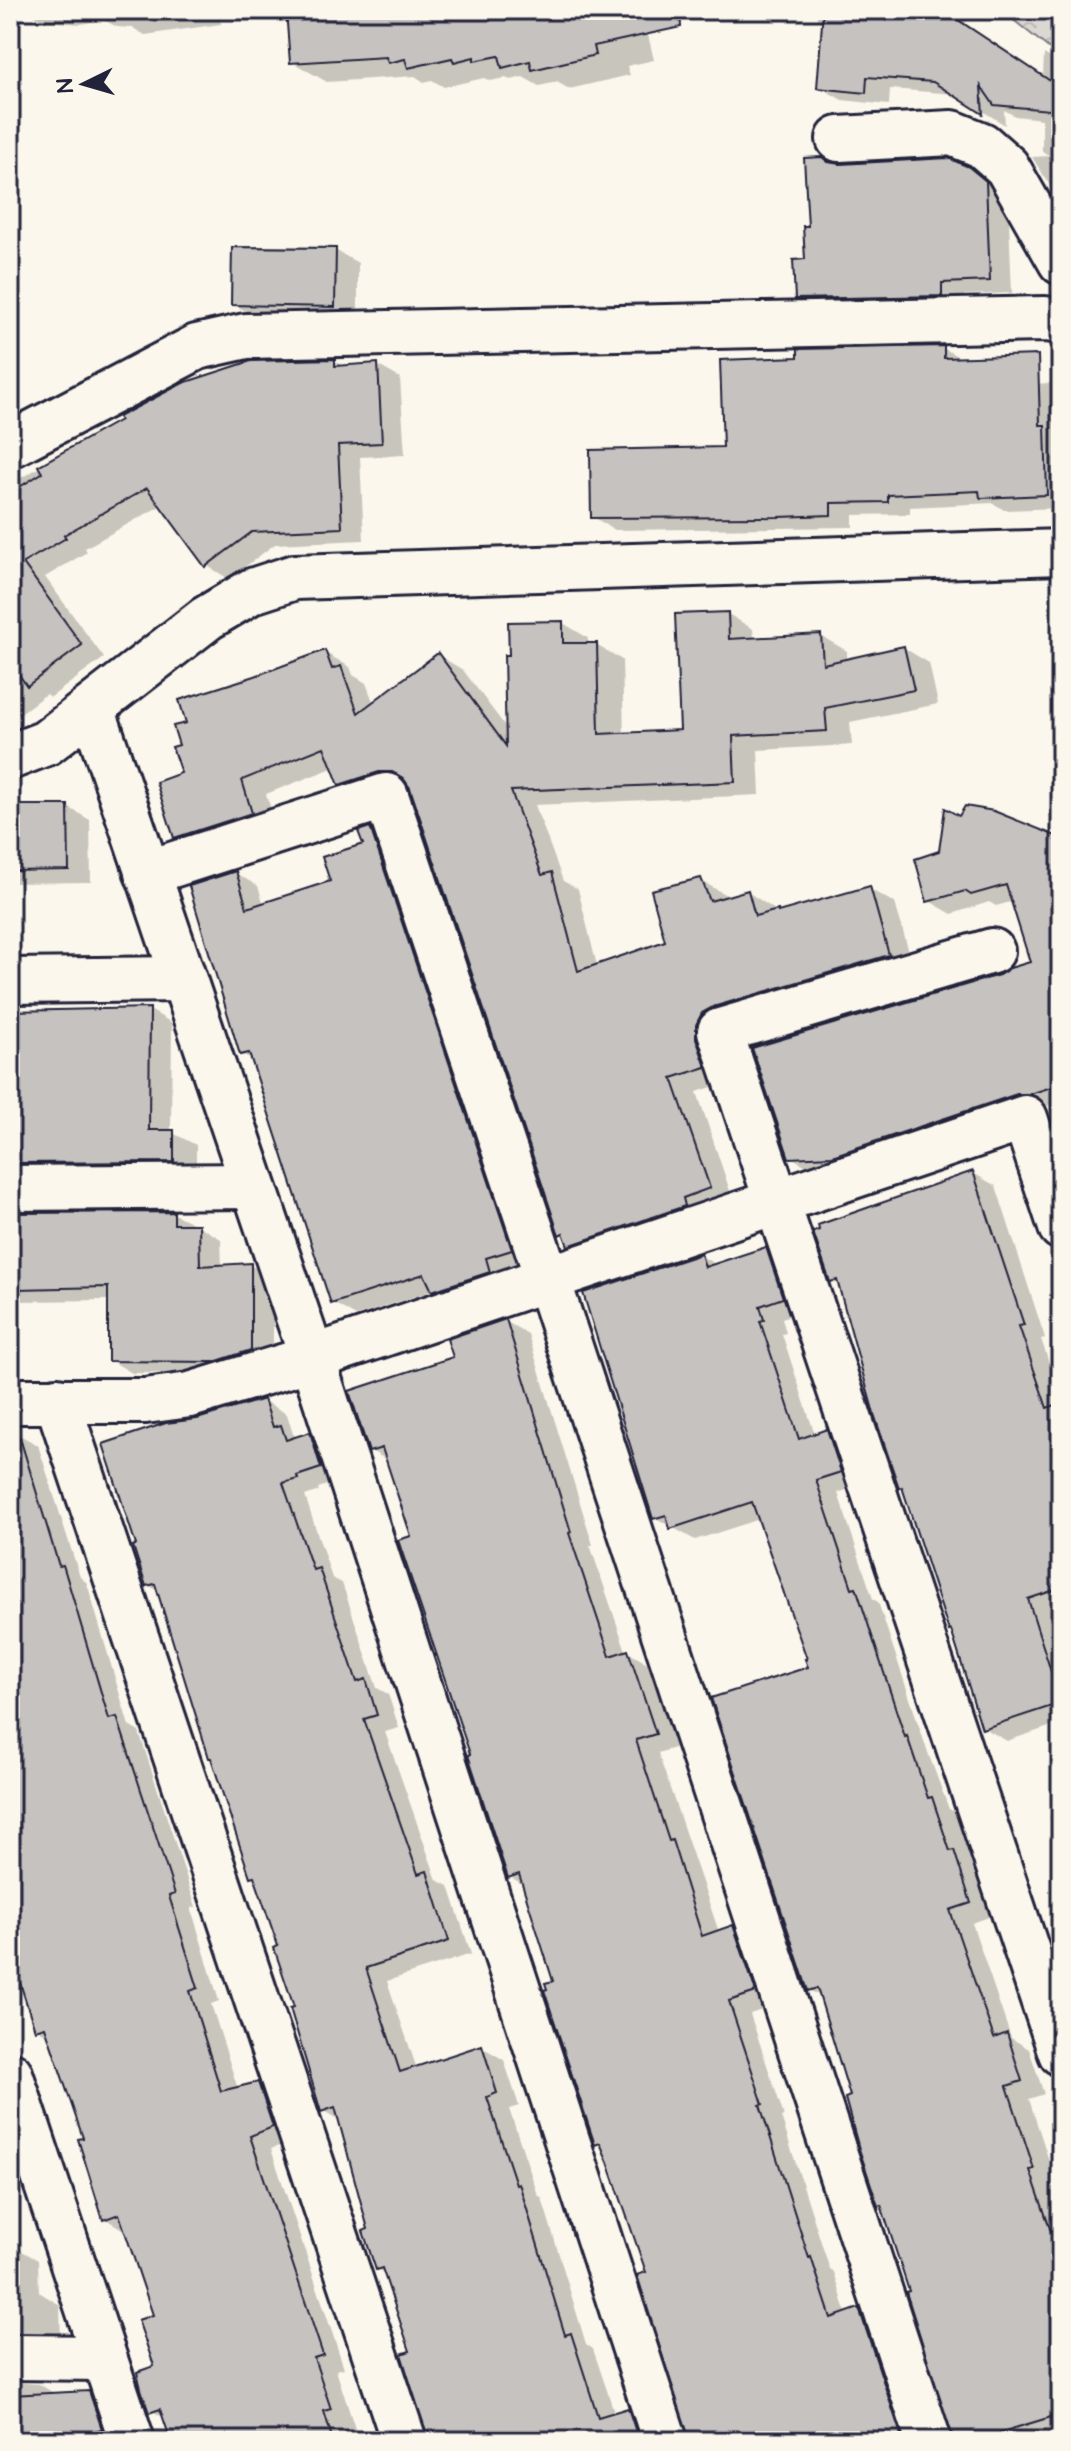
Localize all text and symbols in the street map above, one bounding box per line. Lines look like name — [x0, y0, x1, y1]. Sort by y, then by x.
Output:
north arrow — [44, 44, 124, 124]
text: N — [50, 77, 82, 94]

